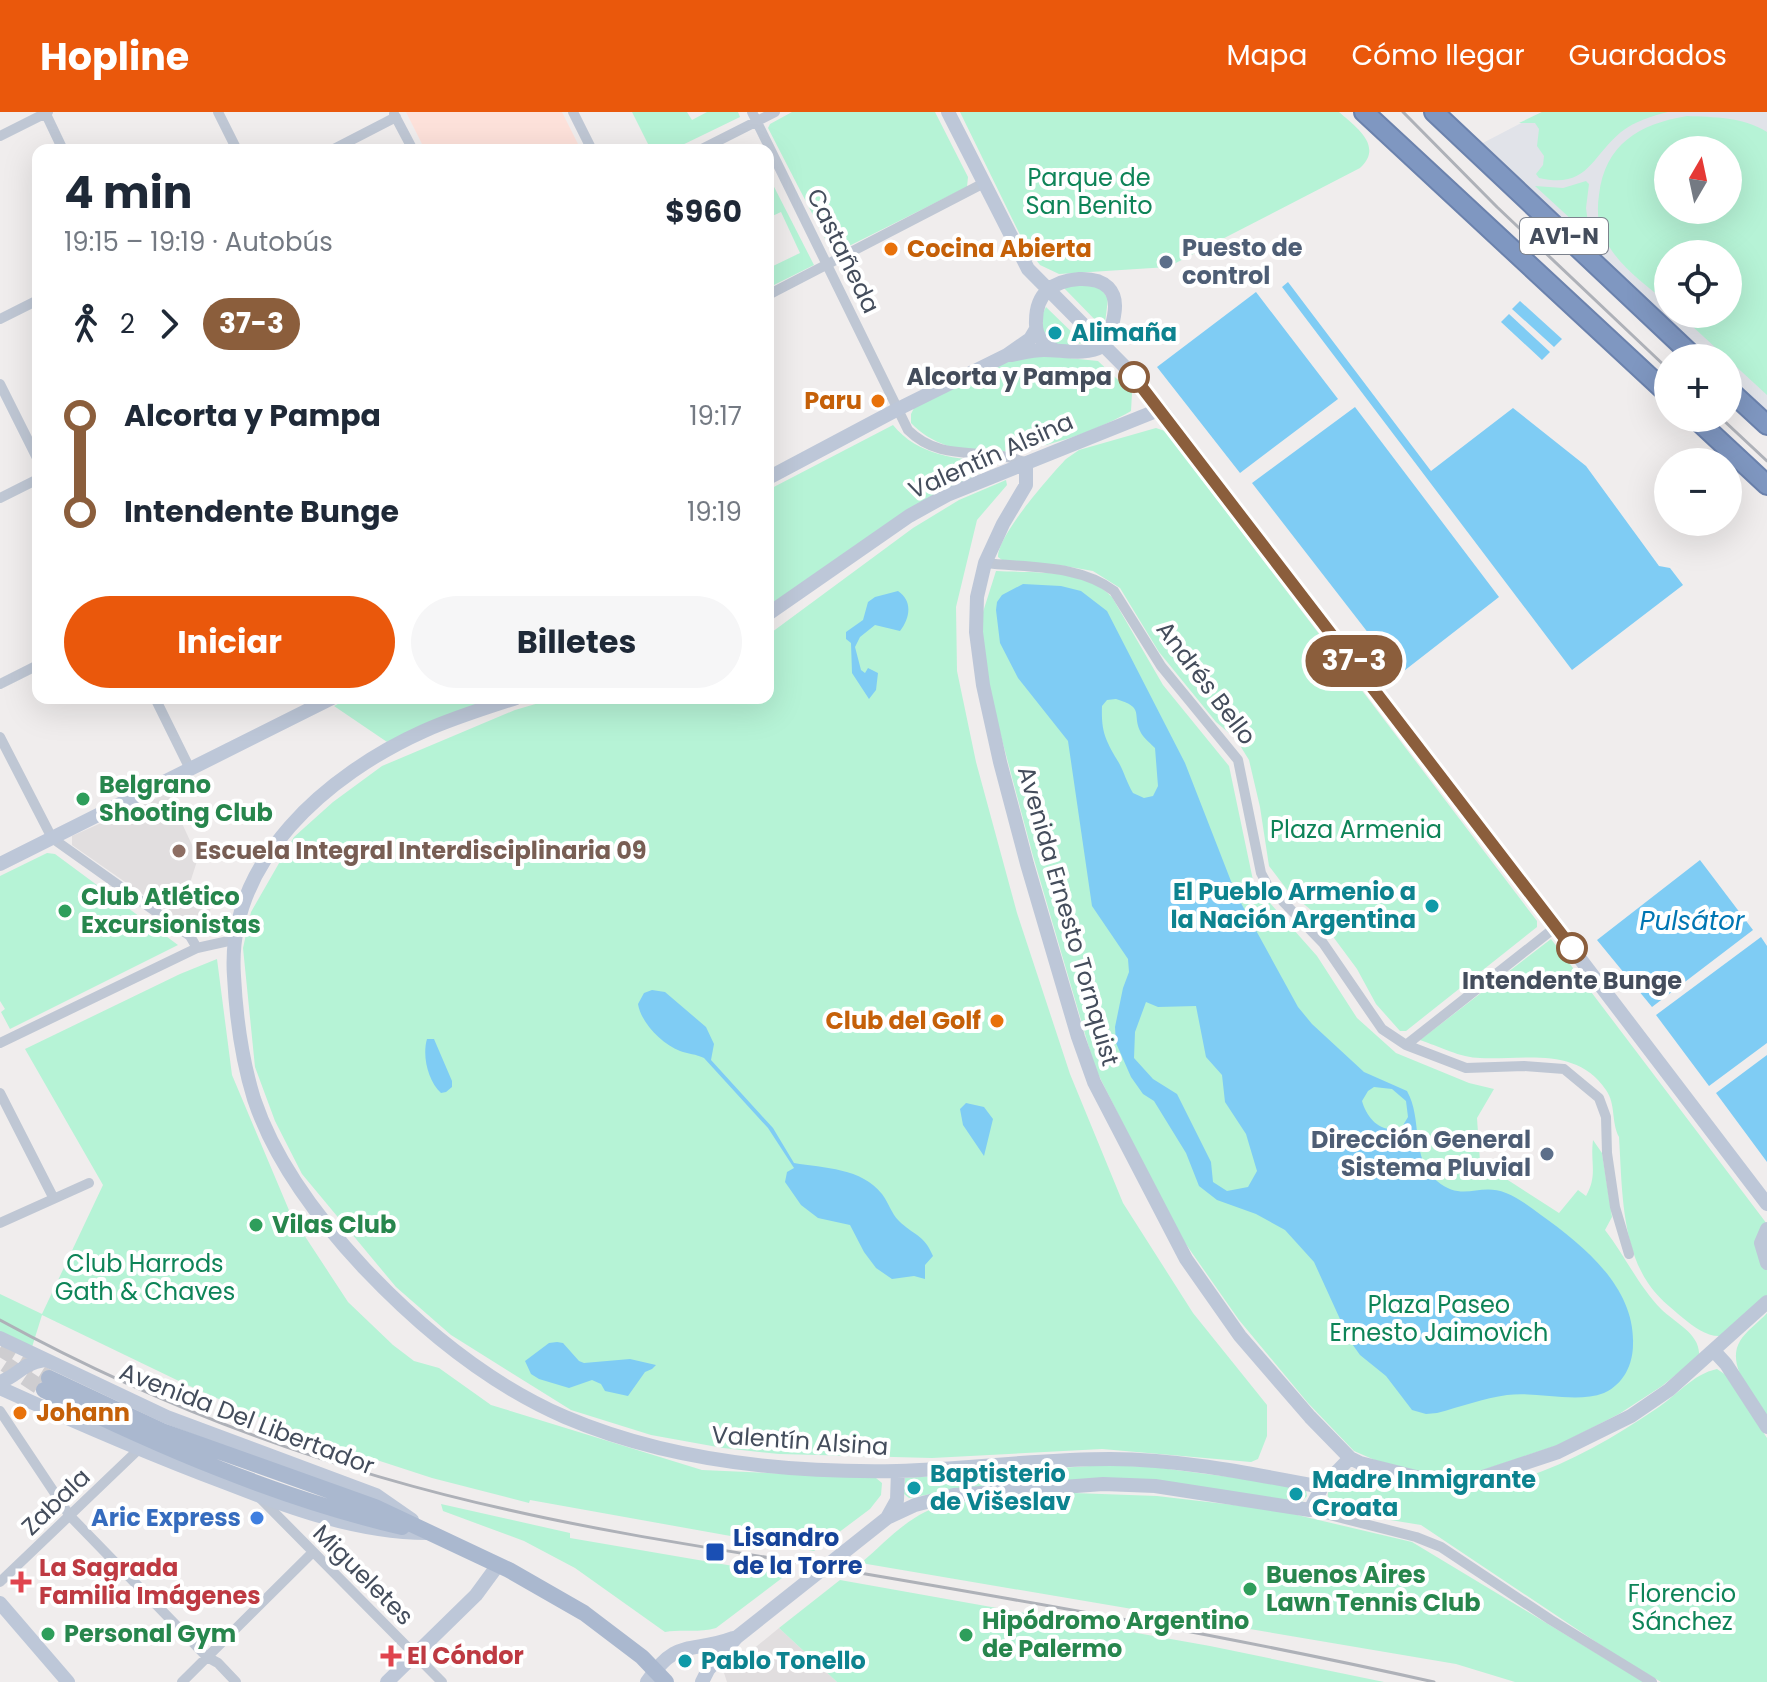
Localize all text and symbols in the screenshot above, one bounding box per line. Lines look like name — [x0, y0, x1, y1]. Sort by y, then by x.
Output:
text: Hopline — [40, 30, 189, 83]
text: Mapa — [1226, 36, 1307, 75]
text: Cómo llegar — [1351, 36, 1525, 75]
text: Guardados — [1569, 36, 1727, 75]
north arrow — [1654, 136, 1742, 224]
map controls — [1654, 136, 1742, 536]
park label: Parque de San Benito — [1025, 161, 1153, 222]
text: 4 min — [64, 162, 192, 223]
street label: Castañeda — [799, 183, 888, 319]
text: $960 — [665, 190, 742, 233]
road number: AV1-N — [1520, 218, 1608, 254]
text: 19:15 – 19:19 · Autobús — [64, 224, 333, 260]
place label: Puesto de control — [1182, 231, 1303, 292]
place label: Cocina Abierta — [907, 232, 1092, 265]
marker: Cocina Abierta — [882, 240, 900, 258]
button: locate — [1654, 240, 1742, 328]
marker: Puesto de control — [1157, 253, 1175, 271]
icon: walk — [64, 302, 108, 346]
icon: forward — [147, 302, 191, 346]
text: 37-3 — [219, 304, 284, 343]
text: 2 — [120, 306, 135, 342]
place label: Alimaña — [1071, 316, 1177, 349]
marker: Alimaña — [1046, 324, 1064, 342]
button: + — [1654, 344, 1742, 432]
place label: Alcorta y Pampa — [906, 360, 1112, 393]
marker: Alcorta y Pampa — [1119, 362, 1149, 392]
place label: Paru — [804, 384, 862, 417]
marker: Paru — [869, 392, 887, 410]
text: Alcorta y Pampa — [124, 394, 381, 437]
text: 19:17 — [689, 398, 742, 434]
street label: Valentín Alsina — [903, 404, 1078, 507]
button: − — [1654, 448, 1742, 536]
text: Intendente Bunge — [124, 490, 399, 533]
text: 19:19 — [687, 494, 742, 530]
button: Iniciar — [64, 596, 395, 688]
button: Billetes — [411, 596, 742, 688]
street label: Andrés Bello — [1149, 614, 1264, 751]
line badge: 37-3 — [1298, 635, 1410, 687]
text: 37-3 — [1321, 641, 1387, 680]
street label: Avenida Ernesto Tornquist — [1010, 762, 1127, 1070]
place label: Belgrano Shooting Club — [99, 768, 273, 829]
marker: Belgrano Shooting Club — [74, 790, 92, 808]
park label: Plaza Armenia — [1270, 813, 1442, 846]
place label: Escuela Integral Interdisciplinaria 09 — [195, 834, 647, 867]
marker: Escuela Integral Interdisciplinaria 09 — [170, 842, 188, 860]
place label: El Pueblo Armenio a la Nación Argentina — [1171, 875, 1416, 936]
place label: Club Atlético Excursionistas — [81, 880, 261, 941]
marker: El Pueblo Armenio a la Nación Argentina — [1423, 897, 1441, 915]
marker: Club Atlético Excursionistas — [56, 902, 74, 920]
water label: Pulsátor — [1639, 903, 1746, 939]
marker: Intendente Bunge — [1557, 933, 1587, 963]
place label: Intendente Bunge — [1462, 964, 1682, 997]
place label: Club del Golf — [826, 1004, 981, 1037]
marker: Club del Golf — [988, 1012, 1006, 1030]
place label: Dirección General Sistema Pluvial — [1311, 1123, 1531, 1184]
marker: Dirección General Sistema Pluvial — [1538, 1145, 1556, 1163]
place label: Vilas Club — [272, 1208, 396, 1241]
marker: Vilas Club — [247, 1216, 265, 1234]
park label: Club Harrods Gath & Chaves — [55, 1247, 235, 1308]
park label: Plaza Paseo Ernesto Jaimovich — [1330, 1288, 1548, 1349]
street label: Avenida Del Libertador — [115, 1355, 379, 1482]
place label: Johann — [36, 1396, 130, 1429]
marker: Johann — [11, 1404, 29, 1422]
street label: Valentín Alsina — [711, 1418, 890, 1463]
place label: Baptisterio de Višeslav — [930, 1457, 1071, 1518]
street label: Zabala — [14, 1461, 97, 1543]
place label: Madre Inmigrante Croata — [1312, 1463, 1536, 1524]
marker: Baptisterio de Višeslav — [905, 1479, 923, 1497]
marker: Madre Inmigrante Croata — [1287, 1485, 1305, 1503]
place label: Aric Express — [91, 1501, 241, 1534]
marker: Aric Express — [248, 1509, 266, 1527]
street label: Migueletes — [306, 1517, 421, 1632]
place label: Lisandro de la Torre — [733, 1521, 863, 1582]
marker: Lisandro de la Torre — [704, 1541, 726, 1563]
place label: La Sagrada Familia Imágenes — [39, 1551, 261, 1612]
place label: Buenos Aires Lawn Tennis Club — [1266, 1558, 1481, 1619]
marker: La Sagrada Familia Imágenes — [10, 1571, 32, 1593]
park label: Florencio Sánchez — [1628, 1577, 1736, 1638]
marker: Buenos Aires Lawn Tennis Club — [1241, 1580, 1259, 1598]
place label: Hipódromo Argentino de Palermo — [982, 1604, 1249, 1665]
place label: Personal Gym — [64, 1617, 236, 1650]
marker: Personal Gym — [39, 1625, 57, 1643]
marker: Hipódromo Argentino de Palermo — [957, 1626, 975, 1644]
place label: El Cóndor — [407, 1639, 524, 1672]
place label: Pablo Tonello — [701, 1644, 866, 1677]
marker: El Cóndor — [382, 1647, 400, 1665]
marker: Pablo Tonello — [676, 1652, 694, 1670]

